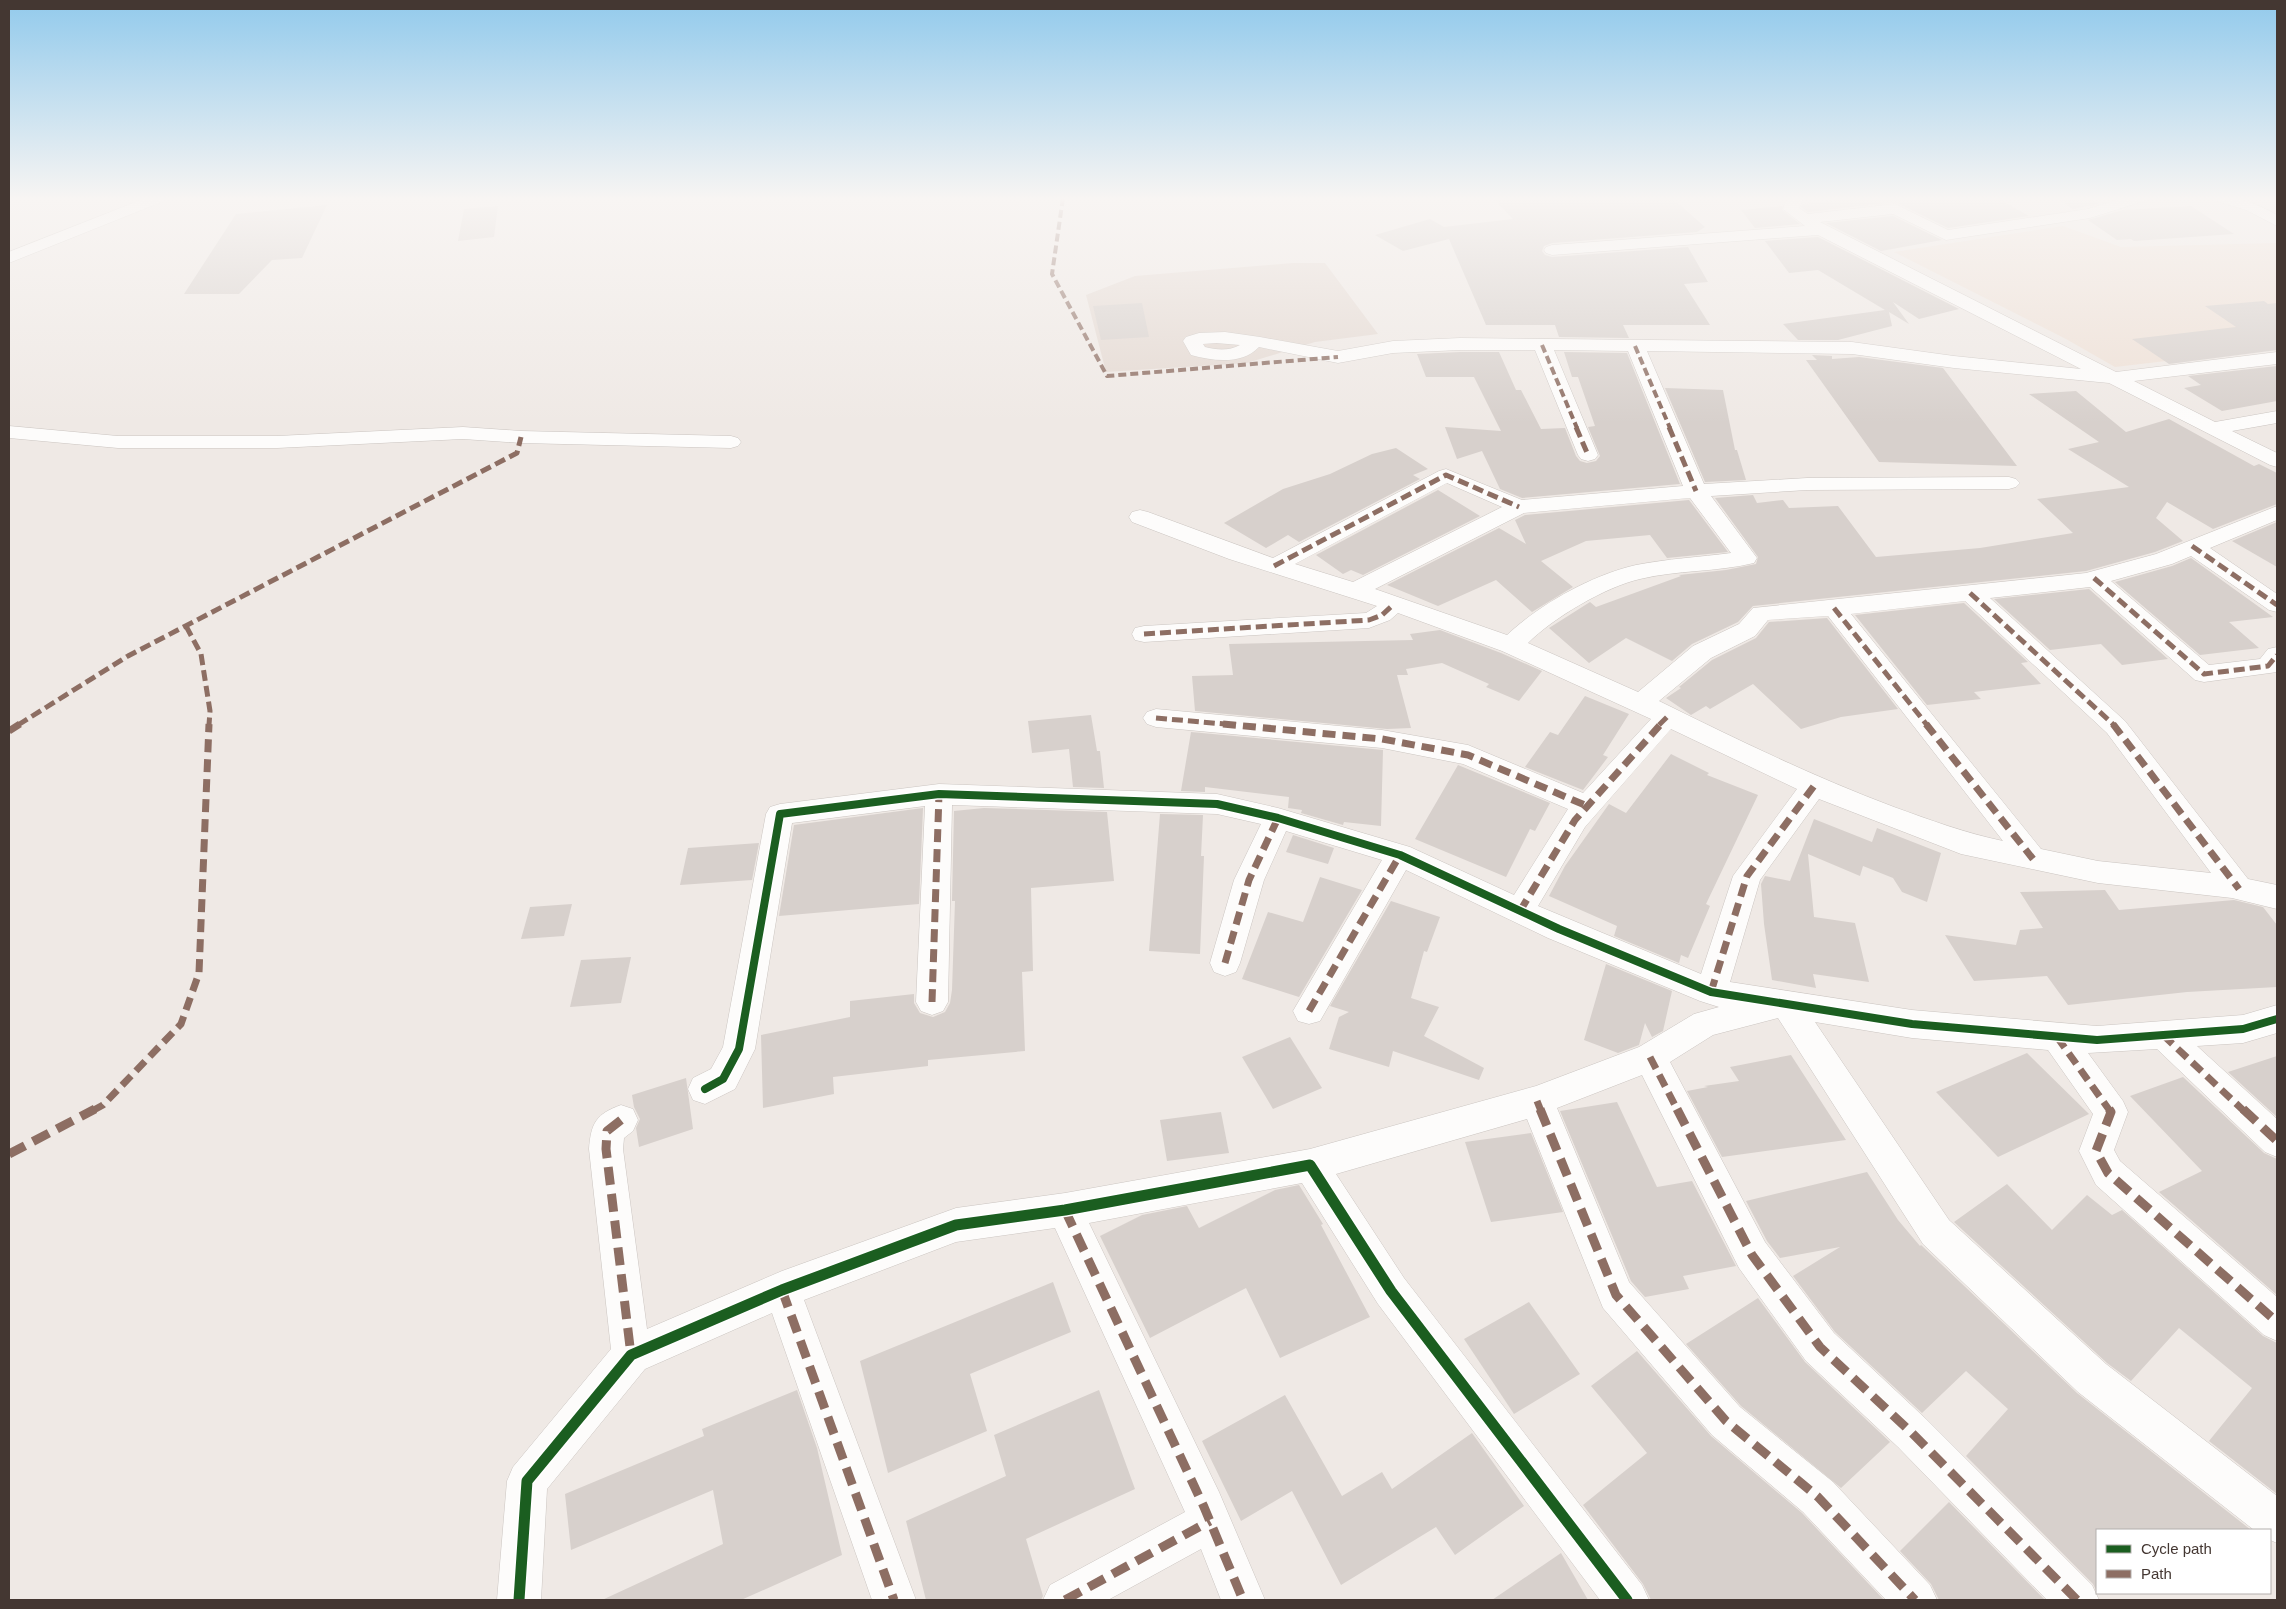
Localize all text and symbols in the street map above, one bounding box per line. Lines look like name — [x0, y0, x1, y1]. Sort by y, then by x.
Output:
legend — [2096, 1529, 2271, 1594]
text: Cycle path — [2141, 1540, 2212, 1557]
text: Path — [2141, 1565, 2172, 1582]

